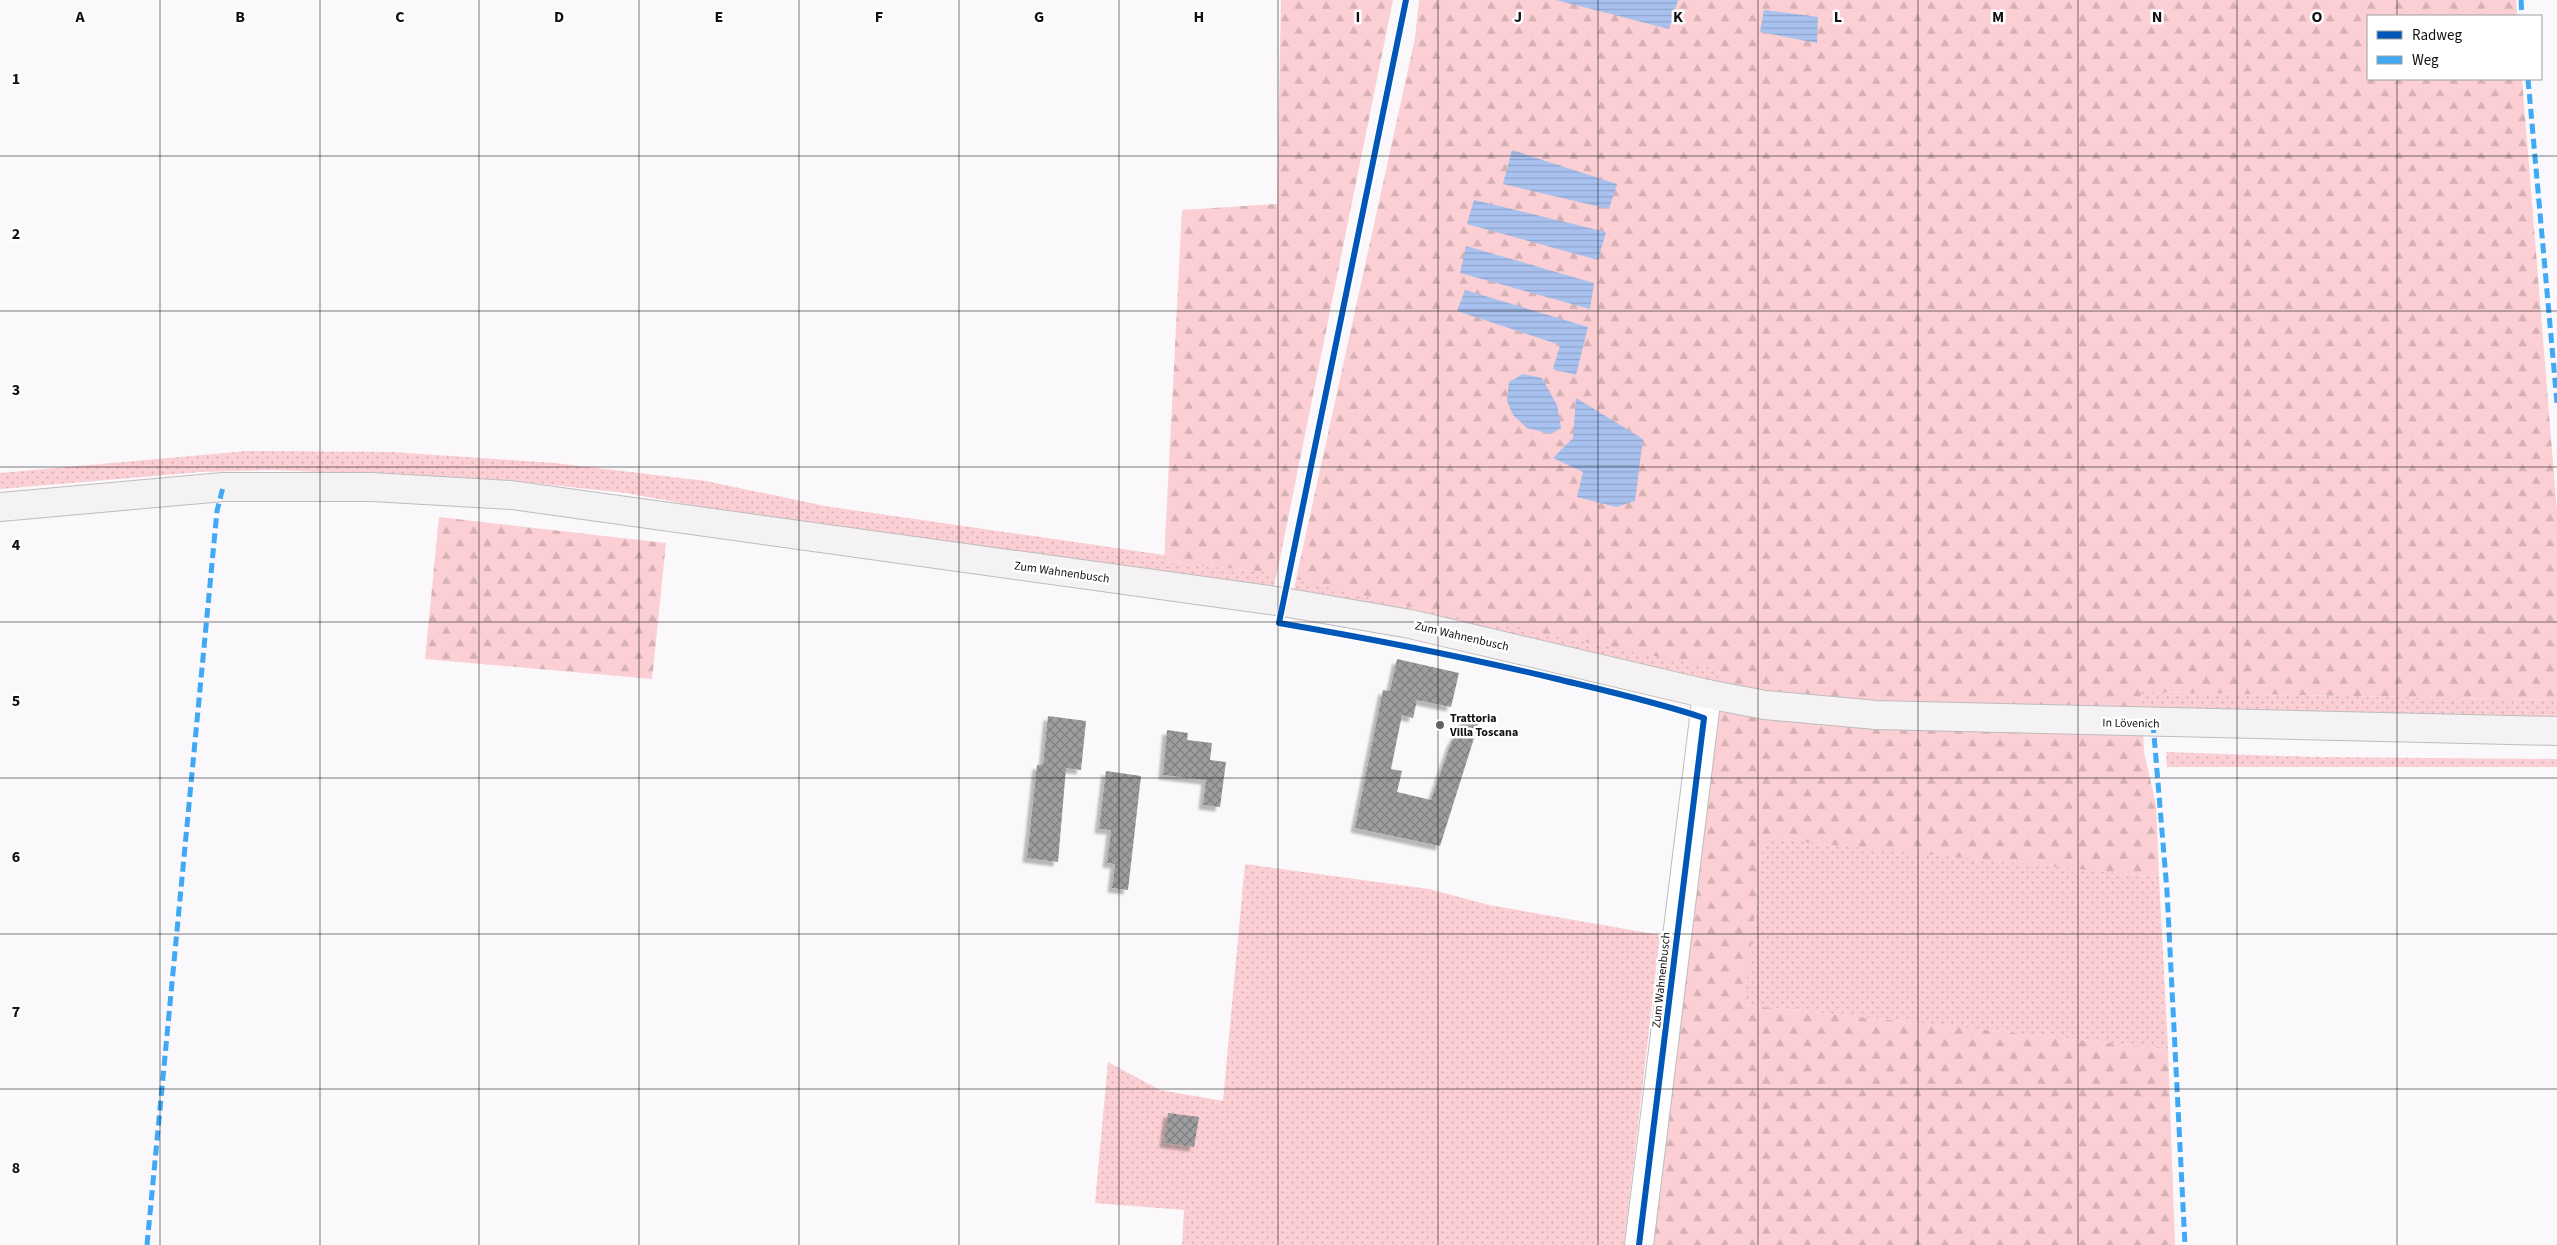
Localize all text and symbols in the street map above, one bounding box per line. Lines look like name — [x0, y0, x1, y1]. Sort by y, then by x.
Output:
text: A — [74, 6, 85, 28]
text: B — [235, 6, 245, 28]
text: C — [395, 6, 405, 28]
text: D — [554, 6, 564, 28]
text: E — [715, 6, 723, 28]
text: F — [875, 6, 883, 28]
text: G — [1034, 6, 1044, 28]
text: H — [1194, 6, 1204, 28]
text: I — [1356, 6, 1360, 28]
text: J — [1514, 6, 1522, 28]
text: K — [1673, 6, 1683, 28]
text: L — [1834, 6, 1842, 28]
text: M — [1992, 6, 2004, 28]
text: N — [2152, 6, 2162, 28]
text: O — [2312, 6, 2323, 28]
legend — [2367, 15, 2542, 80]
text: Radweg — [2412, 25, 2462, 46]
text: Weg — [2412, 50, 2439, 71]
text: 1 — [12, 68, 20, 90]
text: 2 — [12, 223, 20, 245]
text: 3 — [12, 379, 20, 401]
text: 4 — [12, 534, 21, 556]
street label: Zum Wahnenbusch — [1013, 557, 1111, 588]
street label: Zum Wahnenbusch — [1413, 617, 1511, 656]
text: 5 — [12, 690, 20, 712]
place label: Trattoria Villa Toscana — [1449, 710, 1518, 741]
street label: In Lövenich — [2102, 715, 2160, 732]
marker: Trattoria Villa Toscana — [1434, 719, 1446, 731]
text: 6 — [12, 846, 20, 868]
street label: Zum Wahnenbusch — [1648, 931, 1675, 1029]
text: 7 — [12, 1001, 20, 1023]
text: 8 — [12, 1157, 20, 1179]

